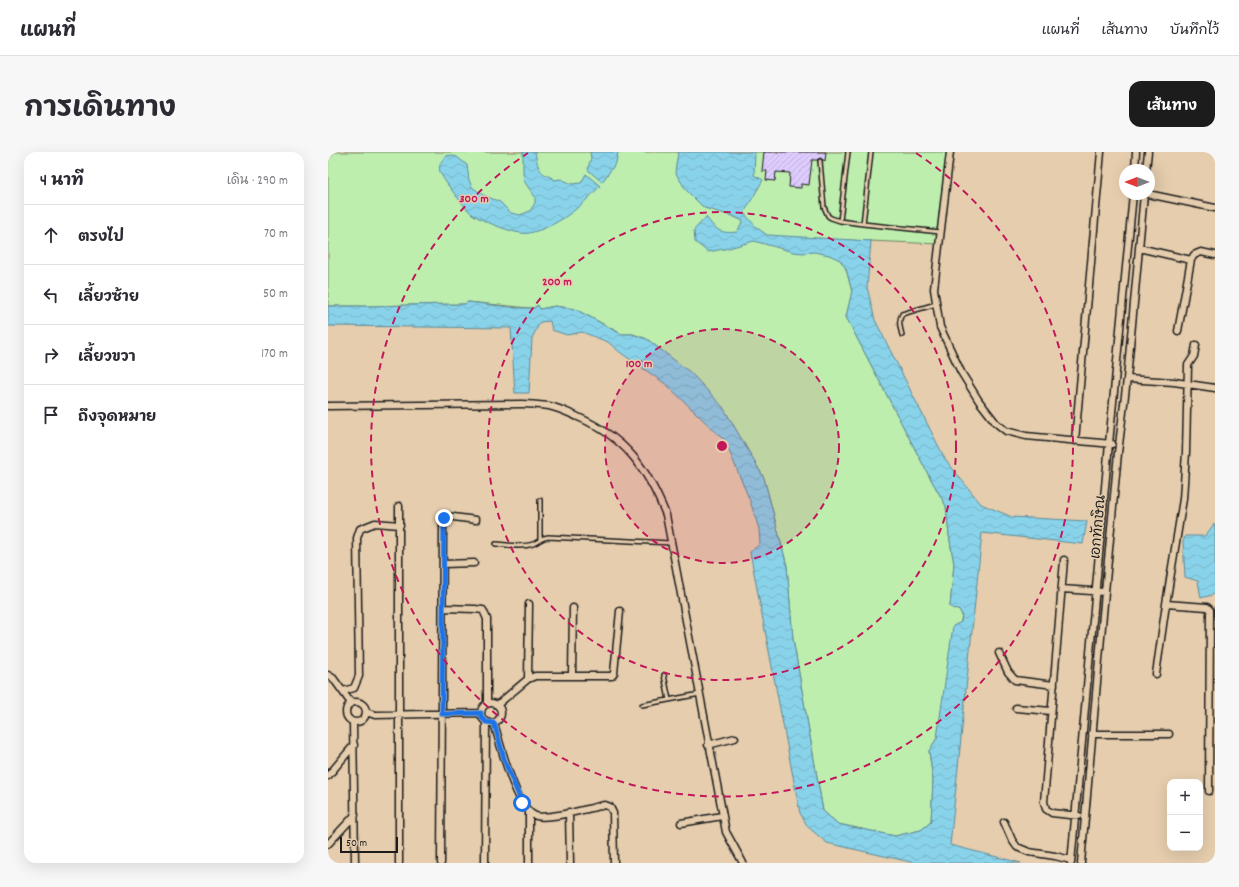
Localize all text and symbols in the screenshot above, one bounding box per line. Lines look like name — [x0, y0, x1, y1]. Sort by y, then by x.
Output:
text: แผนที่ — [20, 19, 76, 46]
text: แผนที่ — [1042, 21, 1079, 41]
text: เส้นทาง — [1101, 21, 1148, 41]
text: บันทึกไว้ — [1170, 21, 1219, 41]
button: เส้นทาง — [1129, 81, 1215, 127]
text: การเดินทาง — [24, 91, 176, 131]
north arrow — [1119, 164, 1155, 200]
text: 4 นาที — [40, 170, 84, 194]
text: เดิน · 290 m — [227, 172, 288, 191]
text: 300 m — [459, 191, 489, 208]
icon: ahead — [40, 224, 62, 246]
text: 70 m — [264, 225, 288, 244]
text: ตรงไป — [78, 227, 124, 249]
text: 200 m — [542, 274, 572, 291]
icon: left — [40, 284, 62, 306]
text: 50 m — [263, 285, 288, 304]
text: เลี้ยวซ้าย — [78, 287, 139, 309]
icon: right — [40, 344, 62, 366]
text: 170 m — [261, 345, 288, 364]
text: เลี้ยวขวา — [78, 347, 136, 369]
text: 100 m — [626, 356, 652, 373]
icon: arrive — [40, 404, 62, 426]
text: ถึงจุดหมาย — [78, 407, 156, 429]
centre of rings — [715, 439, 729, 453]
street label: เอกทักษิณ — [1086, 494, 1112, 560]
route end — [435, 509, 453, 527]
map controls — [1167, 779, 1203, 851]
button: + — [1167, 779, 1203, 815]
route start — [513, 794, 531, 812]
button: − — [1167, 815, 1203, 851]
scale bar — [340, 835, 398, 854]
text: 50 m — [346, 836, 367, 852]

